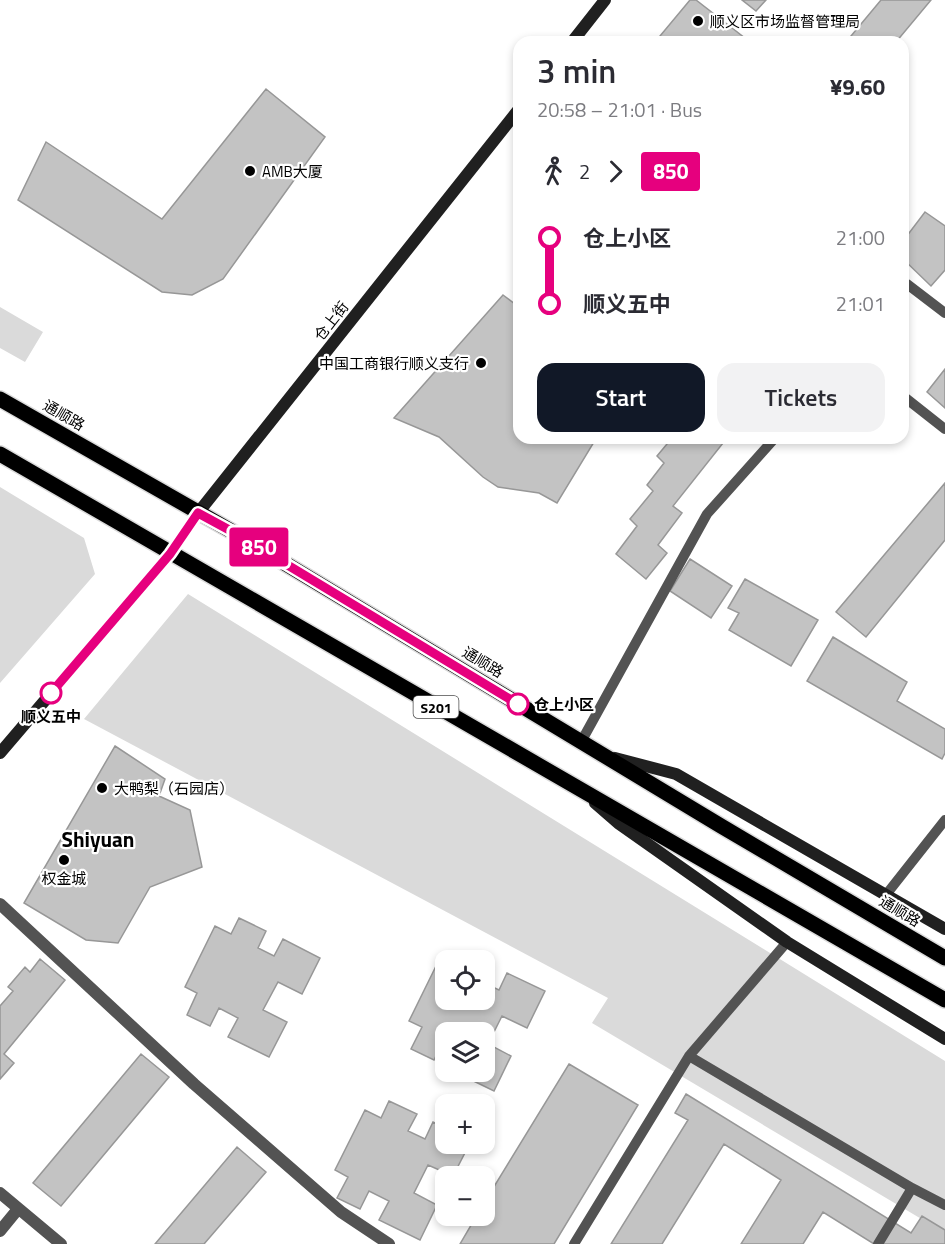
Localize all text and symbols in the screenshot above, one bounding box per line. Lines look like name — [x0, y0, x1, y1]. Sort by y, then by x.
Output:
place label: 顺义区市场监督管理局 — [710, 10, 860, 33]
marker: 顺义区市场监督管理局 — [691, 14, 705, 28]
text: 3 min — [537, 46, 616, 96]
text: ¥9.60 — [830, 70, 885, 104]
text: 20:58 – 21:01 · Bus — [537, 94, 702, 125]
icon: walk — [537, 155, 570, 188]
icon: forward — [599, 155, 632, 188]
text: 850 — [653, 155, 688, 187]
text: 2 — [579, 156, 590, 187]
place label: AMB大厦 — [262, 160, 323, 183]
marker: AMB大厦 — [243, 164, 257, 178]
text: 仓上小区 — [583, 221, 671, 255]
text: 21:00 — [836, 222, 885, 253]
text: 顺义五中 — [583, 287, 671, 321]
text: 21:01 — [836, 288, 885, 319]
street label: 仓上街 — [308, 296, 354, 346]
place label: 中国工商银行顺义支行 — [319, 352, 469, 375]
marker: 中国工商银行顺义支行 — [474, 356, 488, 370]
button: Start — [537, 363, 705, 432]
button: Tickets — [717, 363, 885, 432]
street label: 通顺路 — [39, 394, 89, 436]
line badge: 850 — [224, 528, 294, 566]
text: 850 — [241, 531, 277, 563]
street label: 通顺路 — [458, 641, 508, 683]
marker: 顺义五中 — [40, 682, 62, 704]
marker: 仓上小区 — [507, 693, 529, 715]
place label: 仓上小区 — [534, 693, 594, 716]
road number: S201 — [414, 696, 458, 718]
place label: 顺义五中 — [21, 705, 81, 728]
place label: 大鸭梨（石园店） — [114, 777, 234, 800]
marker: 大鸭梨（石园店） — [95, 781, 109, 795]
district label: Shiyuan — [62, 823, 134, 855]
marker: 权金城 — [57, 853, 71, 867]
place label: 权金城 — [41, 867, 87, 890]
street label: 通顺路 — [875, 890, 925, 932]
map controls — [435, 950, 495, 1226]
button: locate — [435, 950, 495, 1010]
button: layers — [435, 1022, 495, 1082]
button: + — [435, 1094, 495, 1154]
button: − — [435, 1166, 495, 1226]

